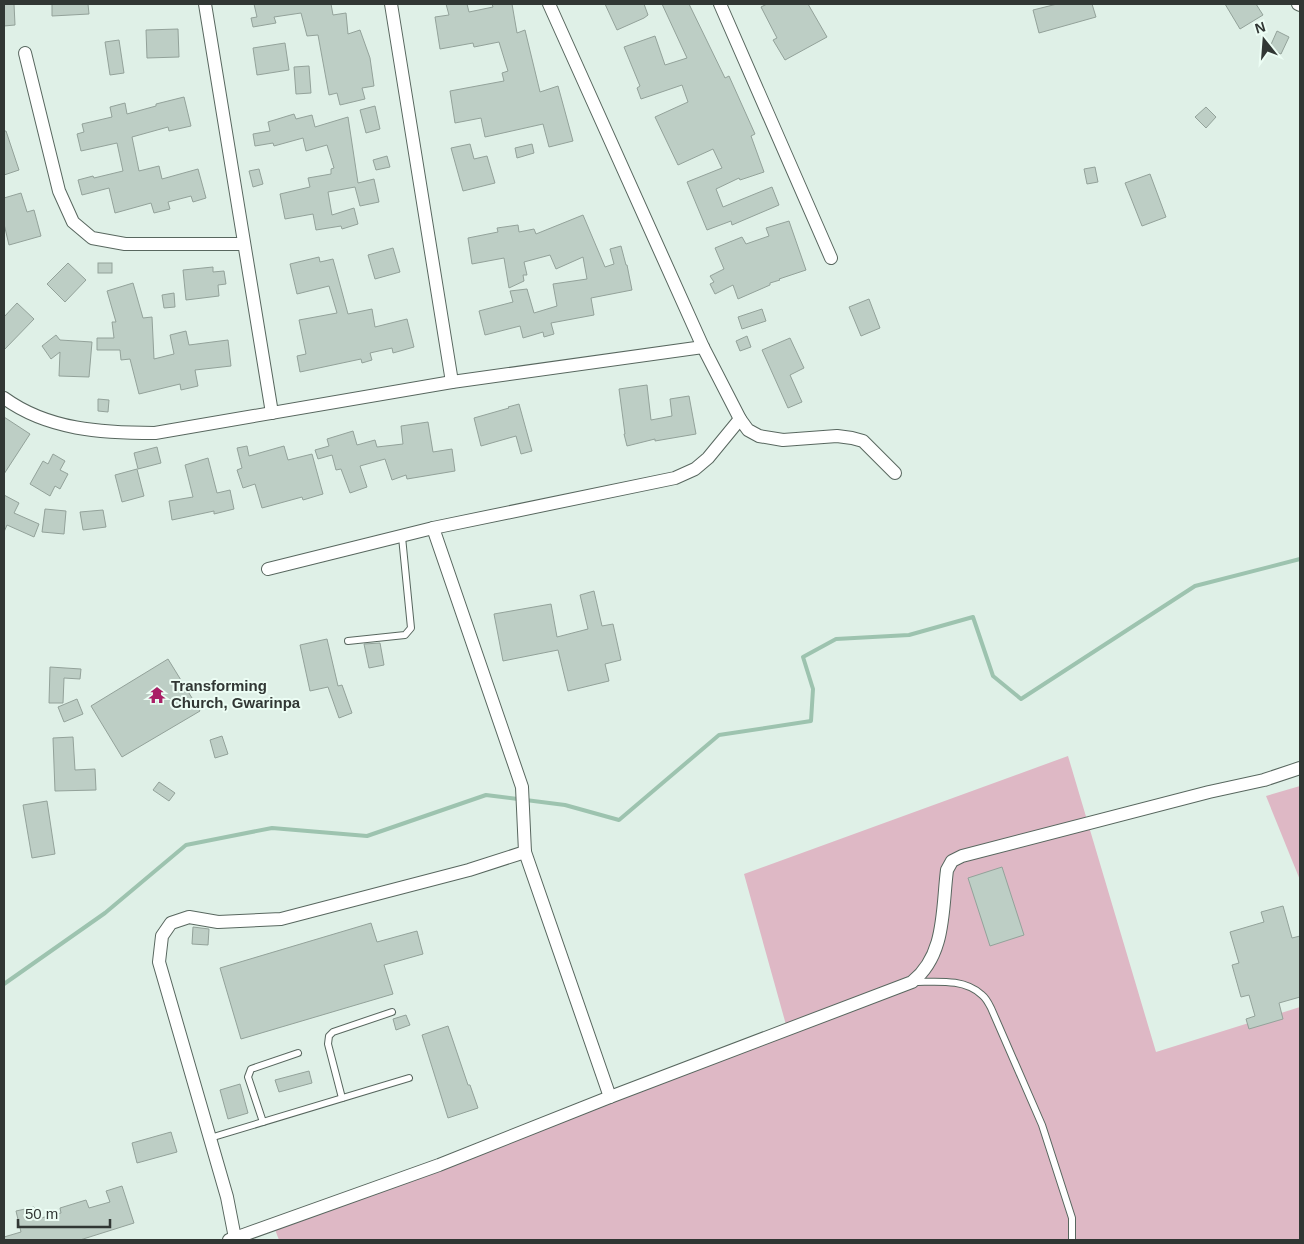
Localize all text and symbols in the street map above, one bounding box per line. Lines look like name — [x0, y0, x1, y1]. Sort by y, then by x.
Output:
north arrow — [1239, 15, 1289, 65]
text: N — [1253, 18, 1267, 37]
place label: Transforming Church, Gwarinpa — [171, 677, 301, 711]
temple icon: Transforming Church, Gwarinpa — [147, 685, 167, 705]
scale bar — [18, 1196, 110, 1228]
text: 50 m — [25, 1205, 58, 1222]

